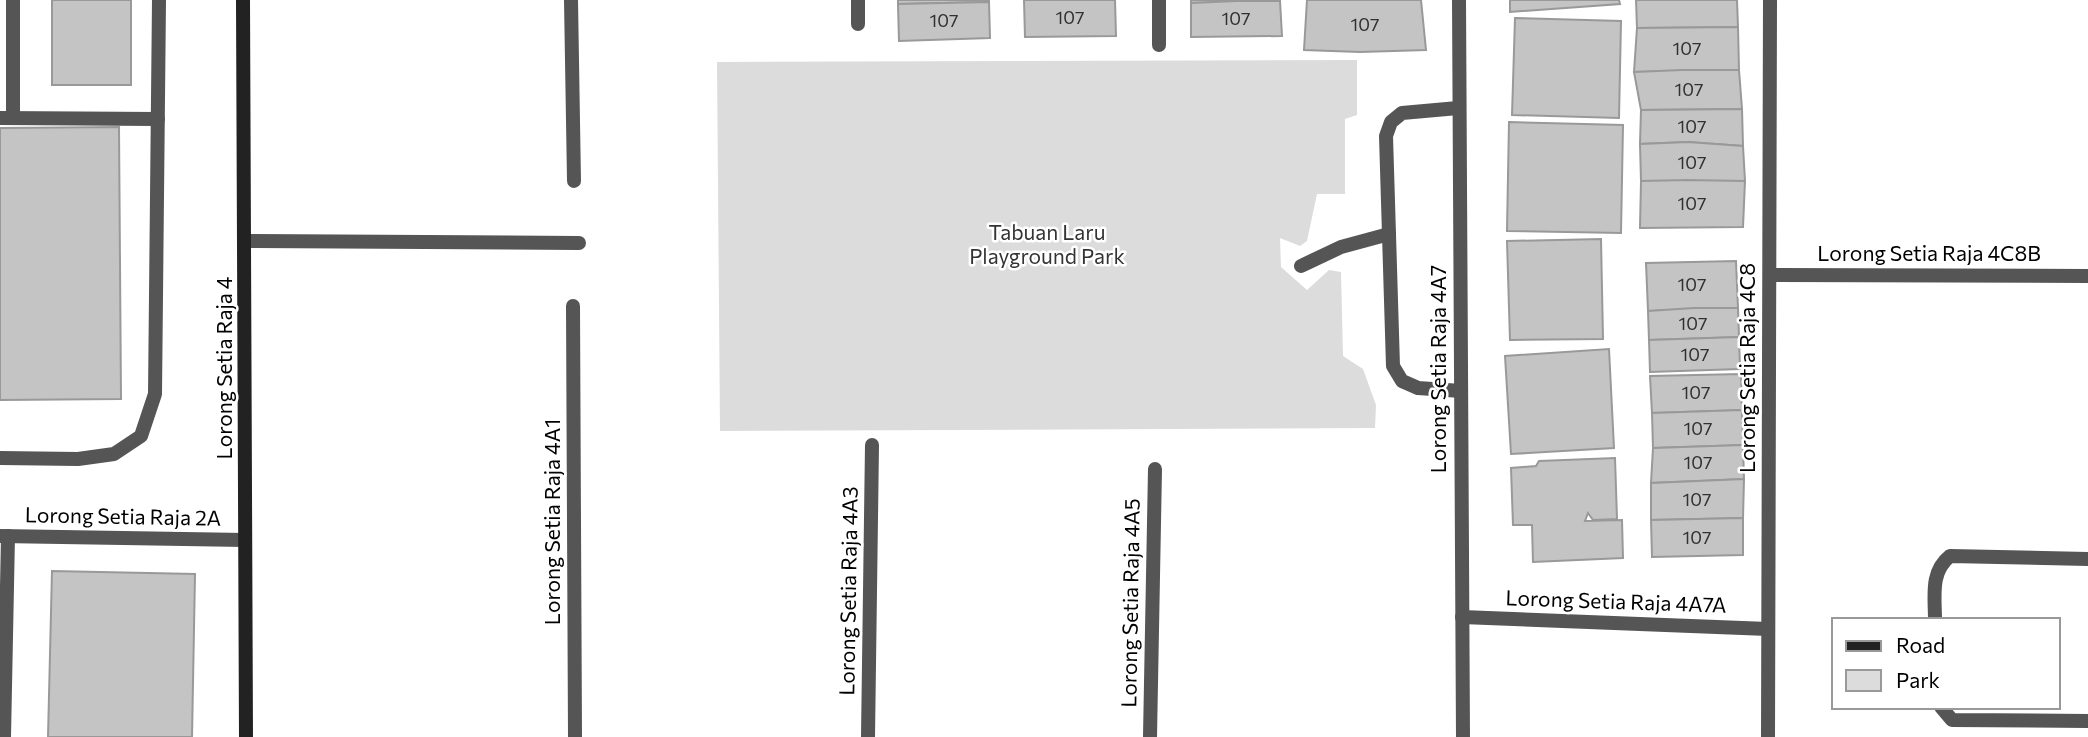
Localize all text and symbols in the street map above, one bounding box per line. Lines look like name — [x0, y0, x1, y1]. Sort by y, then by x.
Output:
house number: 107 — [1056, 6, 1084, 28]
house number: 107 — [1222, 7, 1250, 29]
house number: 107 — [930, 9, 958, 31]
house number: 107 — [1351, 13, 1379, 35]
house number: 107 — [1673, 37, 1701, 59]
house number: 107 — [1675, 78, 1703, 100]
house number: 107 — [1678, 115, 1706, 137]
house number: 107 — [1678, 151, 1706, 173]
house number: 107 — [1678, 192, 1706, 214]
park label: Tabuan Laru Playground Park — [969, 219, 1125, 268]
street label: Lorong Setia Raja 4C8B — [1817, 240, 2041, 265]
street label: Lorong Setia Raja 4C8 — [1734, 263, 1759, 473]
street label: Lorong Setia Raja 4A7 — [1425, 265, 1450, 473]
house number: 107 — [1678, 273, 1706, 295]
street label: Lorong Setia Raja 4 — [211, 276, 236, 459]
house number: 107 — [1679, 312, 1707, 334]
house number: 107 — [1681, 343, 1709, 365]
house number: 107 — [1682, 381, 1710, 403]
house number: 107 — [1684, 417, 1712, 439]
street label: Lorong Setia Raja 4A1 — [539, 419, 564, 625]
house number: 107 — [1684, 451, 1712, 473]
street label: Lorong Setia Raja 4A3 — [833, 486, 862, 696]
house number: 107 — [1683, 488, 1711, 510]
street label: Lorong Setia Raja 4A5 — [1115, 498, 1144, 708]
street label: Lorong Setia Raja 2A — [25, 501, 221, 530]
house number: 107 — [1683, 526, 1711, 548]
street label: Lorong Setia Raja 4A7A — [1505, 584, 1727, 617]
legend — [1832, 618, 2060, 709]
text: Road — [1896, 632, 1945, 657]
text: Park — [1896, 667, 1940, 692]

